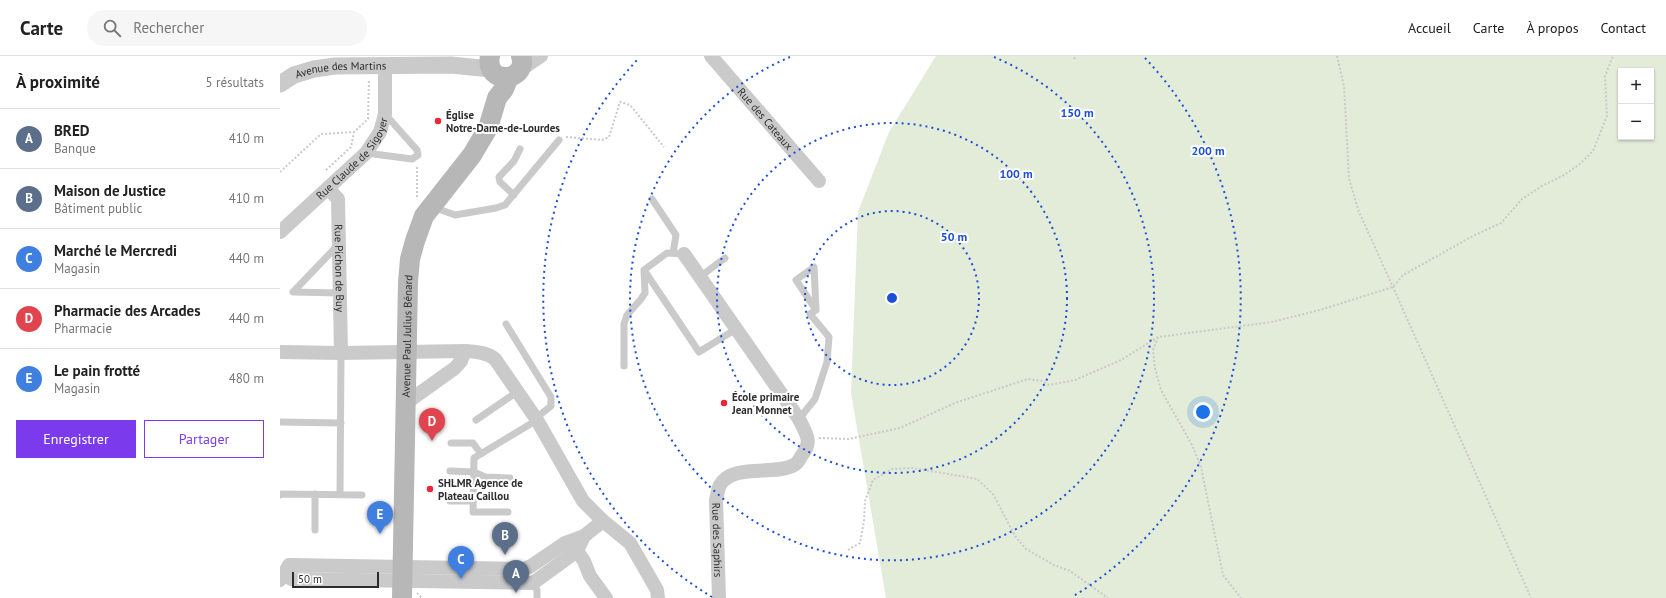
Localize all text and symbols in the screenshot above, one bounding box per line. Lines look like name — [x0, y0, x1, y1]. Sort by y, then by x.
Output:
search box — [87, 10, 367, 46]
text: Carte — [20, 16, 63, 40]
icon: search — [101, 17, 123, 39]
text: Rechercher — [133, 18, 204, 37]
text: Accueil — [1408, 19, 1451, 37]
text: Carte — [1473, 19, 1504, 37]
text: À propos — [1526, 19, 1579, 37]
text: Contact — [1601, 19, 1646, 37]
street label: Avenue des Martins — [293, 59, 387, 81]
map controls — [1618, 68, 1654, 140]
button: + — [1618, 68, 1654, 104]
text: À proximité — [16, 71, 100, 93]
text: 5 résultats — [205, 74, 264, 91]
street label: Rue des Cateaux — [735, 85, 796, 153]
button: − — [1618, 104, 1654, 140]
text: 150 m — [1060, 105, 1094, 120]
place label: Église Notre-Dame-de-Lourdes — [446, 108, 560, 135]
street label: Rue Claude de Sigoyer — [313, 116, 391, 203]
marker: Église Notre-Dame-de-Lourdes — [433, 116, 443, 126]
text: BRED — [54, 121, 89, 140]
text: A — [25, 130, 33, 147]
text: 410 m — [229, 130, 264, 147]
text: Banque — [54, 140, 96, 157]
text: 200 m — [1191, 143, 1225, 158]
text: 100 m — [999, 166, 1033, 181]
text: Maison de Justice — [54, 181, 166, 200]
text: B — [25, 190, 33, 207]
text: 410 m — [229, 190, 264, 207]
text: Bâtiment public — [54, 200, 142, 217]
street label: Rue Pichon de Buy — [331, 224, 347, 313]
text: 50 m — [941, 229, 967, 244]
text: Marché le Mercredi — [54, 241, 177, 260]
text: C — [25, 250, 33, 267]
text: 440 m — [229, 250, 264, 267]
text: Magasin — [54, 260, 100, 277]
street label: Avenue Paul Julius Bénard — [399, 274, 416, 398]
centre of rings — [885, 291, 899, 305]
text: Pharmacie des Arcades — [54, 301, 200, 320]
text: D — [25, 310, 33, 327]
text: 440 m — [229, 310, 264, 327]
text: Pharmacie — [54, 320, 112, 337]
text: Le pain frotté — [54, 361, 140, 380]
text: E — [26, 370, 32, 387]
text: 480 m — [229, 370, 264, 387]
text: Magasin — [54, 380, 100, 397]
place label: École primaire Jean Monnet — [731, 390, 800, 417]
marker: École primaire Jean Monnet — [719, 398, 729, 408]
your location — [1193, 402, 1213, 422]
pin: D — [419, 408, 445, 441]
button: Enregistrer — [16, 420, 136, 458]
button: Partager — [144, 420, 264, 458]
place label: SHLMR Agence de Plateau Caillou — [438, 476, 523, 503]
marker: SHLMR Agence de Plateau Caillou — [425, 484, 435, 494]
pin: E — [367, 501, 393, 534]
street label: Rue des Saphirs — [709, 503, 725, 578]
pin: B — [492, 522, 518, 555]
pin: C — [448, 546, 474, 579]
pin: A — [503, 560, 529, 593]
scale bar — [292, 570, 379, 589]
text: 50 m — [298, 572, 322, 586]

